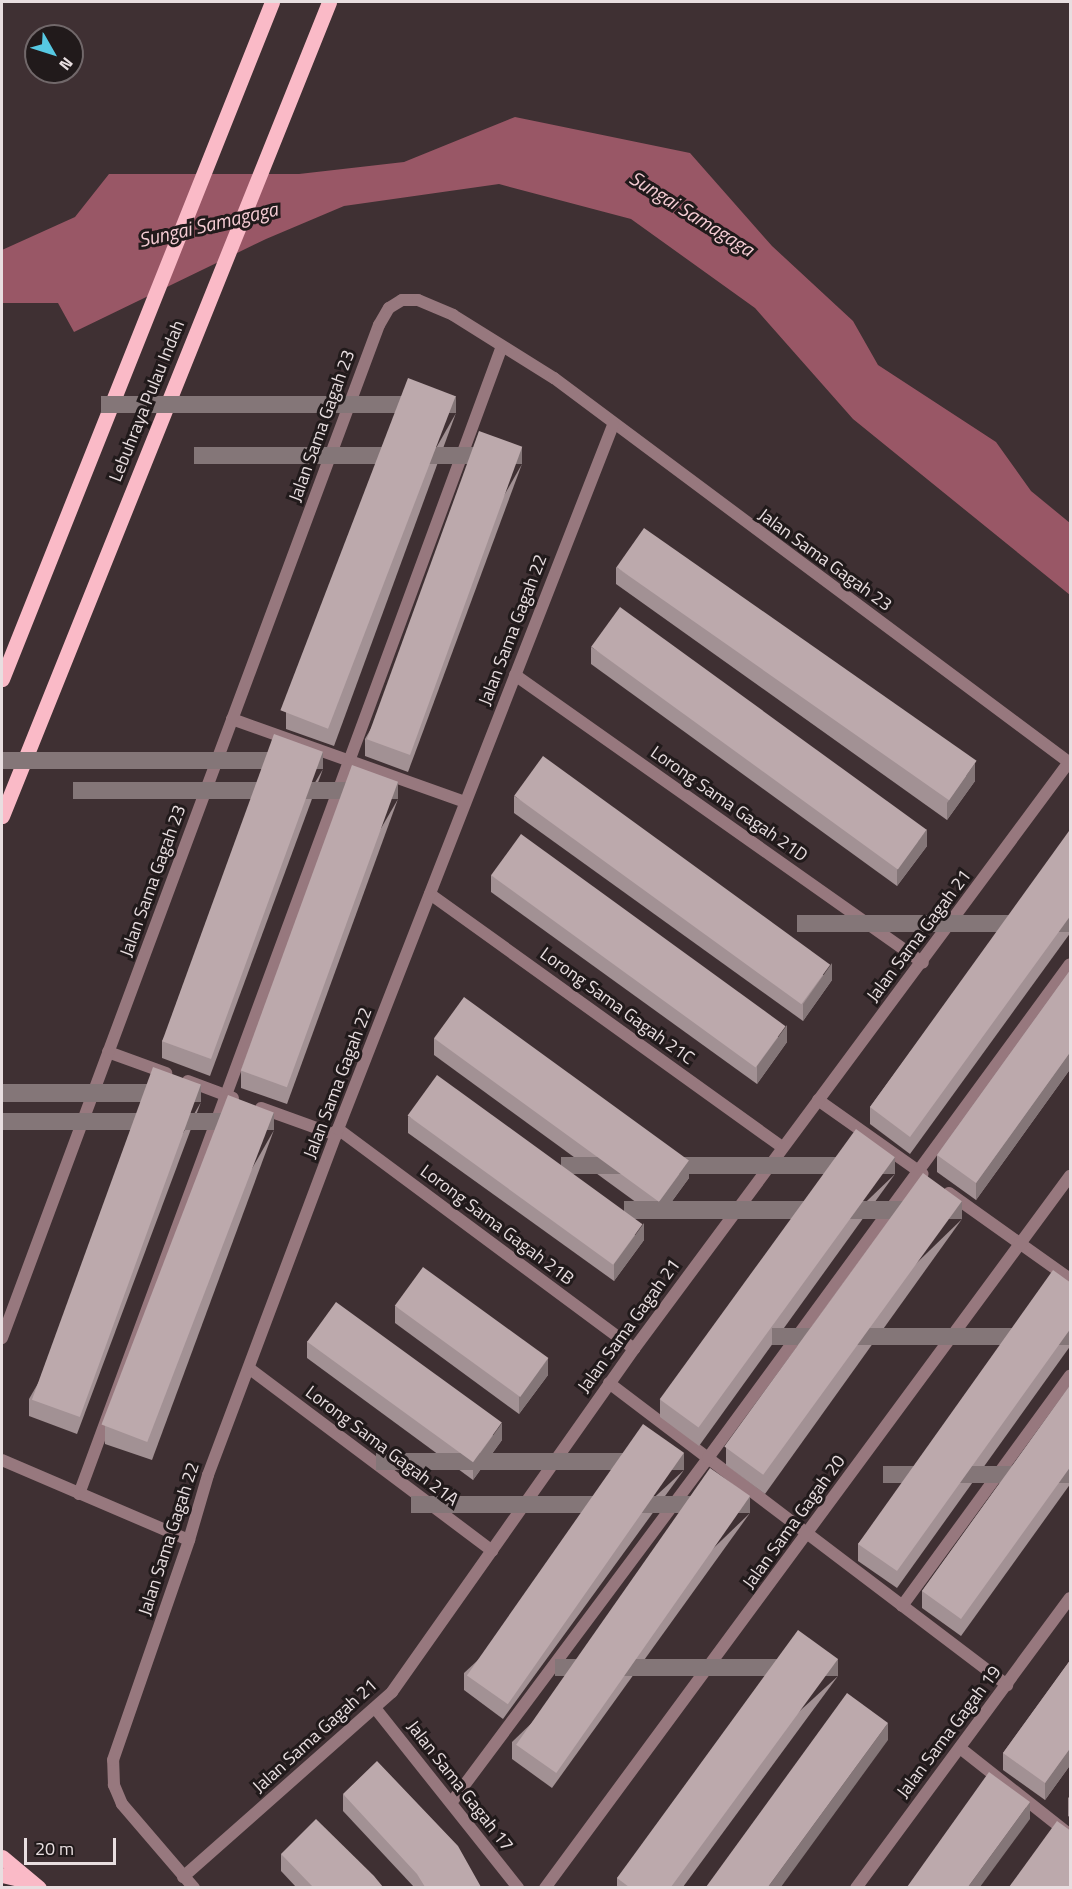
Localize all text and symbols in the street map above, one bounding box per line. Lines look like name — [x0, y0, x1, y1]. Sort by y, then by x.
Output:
north arrow — [24, 24, 84, 84]
text: N — [54, 52, 79, 76]
water label: Sungai Samagaga — [625, 165, 759, 261]
water label: Sungai Samagaga — [136, 196, 280, 252]
street label: Lebuhraya Pulau Indah — [105, 317, 189, 485]
street label: Jalan Sama Gagah 23 — [284, 347, 360, 505]
street label: Jalan Sama Gagah 23 — [754, 504, 896, 616]
street label: Jalan Sama Gagah 22 — [474, 551, 552, 709]
street label: Lorong Sama Gagah 21D — [646, 742, 812, 866]
street label: Jalan Sama Gagah 23 — [115, 802, 191, 960]
street label: Jalan Sama Gagah 21 — [862, 866, 976, 1006]
street label: Lorong Sama Gagah 21C — [536, 943, 698, 1069]
street label: Jalan Sama Gagah 22 — [299, 1004, 377, 1162]
street label: Lorong Sama Gagah 21B — [416, 1160, 578, 1290]
street label: Jalan Sama Gagah 21 — [573, 1255, 685, 1397]
street label: Lorong Sama Gagah 21A — [301, 1381, 463, 1511]
street label: Jalan Sama Gagah 20 — [738, 1451, 850, 1593]
street label: Jalan Sama Gagah 22 — [134, 1460, 204, 1618]
street label: Jalan Sama Gagah 19 — [892, 1662, 1006, 1802]
street label: Jalan Sama Gagah 21 — [248, 1674, 382, 1798]
street label: Jalan Sama Gagah 17 — [402, 1716, 518, 1856]
scale bar — [27, 1826, 118, 1864]
text: 20 m — [35, 1835, 74, 1862]

